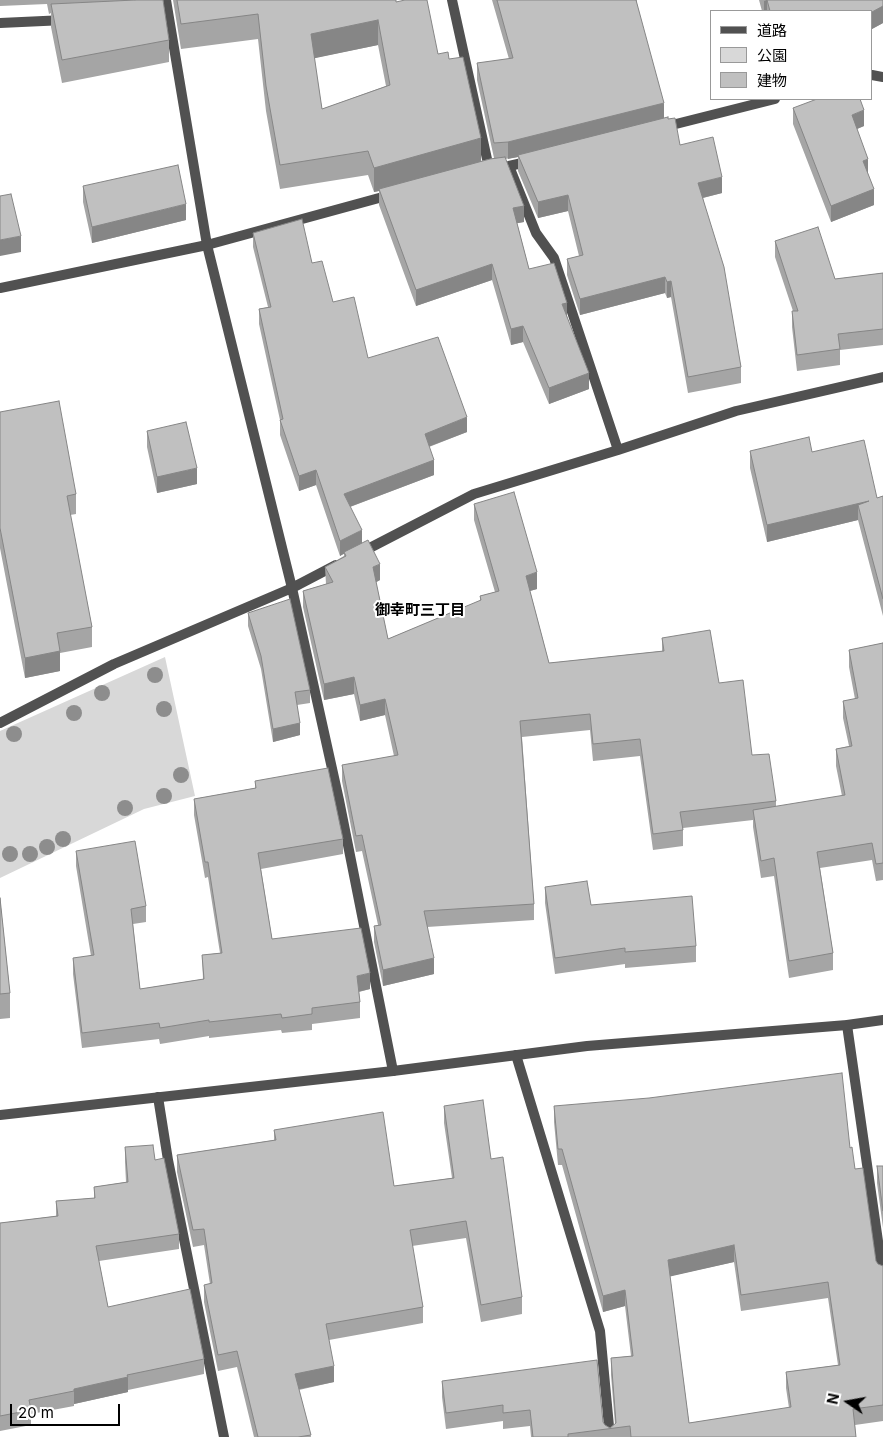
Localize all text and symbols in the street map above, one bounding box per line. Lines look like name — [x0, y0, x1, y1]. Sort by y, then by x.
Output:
legend — [710, 10, 873, 100]
text: 道路 — [757, 21, 787, 40]
text: 公園 — [757, 46, 787, 65]
text: 建物 — [757, 71, 787, 90]
district label: 御幸町三丁目 — [375, 601, 465, 619]
north arrow — [823, 1377, 873, 1427]
text: N — [823, 1392, 842, 1406]
scale bar — [12, 1394, 122, 1426]
text: 20 m — [18, 1403, 54, 1422]

